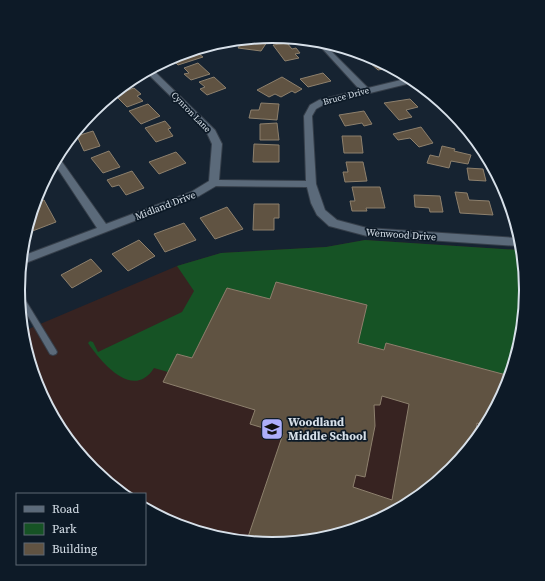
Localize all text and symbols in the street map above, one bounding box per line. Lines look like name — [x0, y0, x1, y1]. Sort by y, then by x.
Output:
street label: Bruce Drive — [322, 84, 371, 108]
street label: Cynron Lane — [169, 89, 214, 135]
street label: Midland Drive — [133, 188, 197, 223]
street label: Wenwood Drive — [365, 226, 436, 243]
place label: Woodland Middle School — [288, 414, 367, 444]
school or university icon: Woodland Middle School — [259, 416, 285, 442]
legend — [16, 493, 146, 565]
text: Road — [52, 501, 79, 517]
text: Park — [52, 521, 77, 537]
text: Building — [52, 541, 97, 557]

